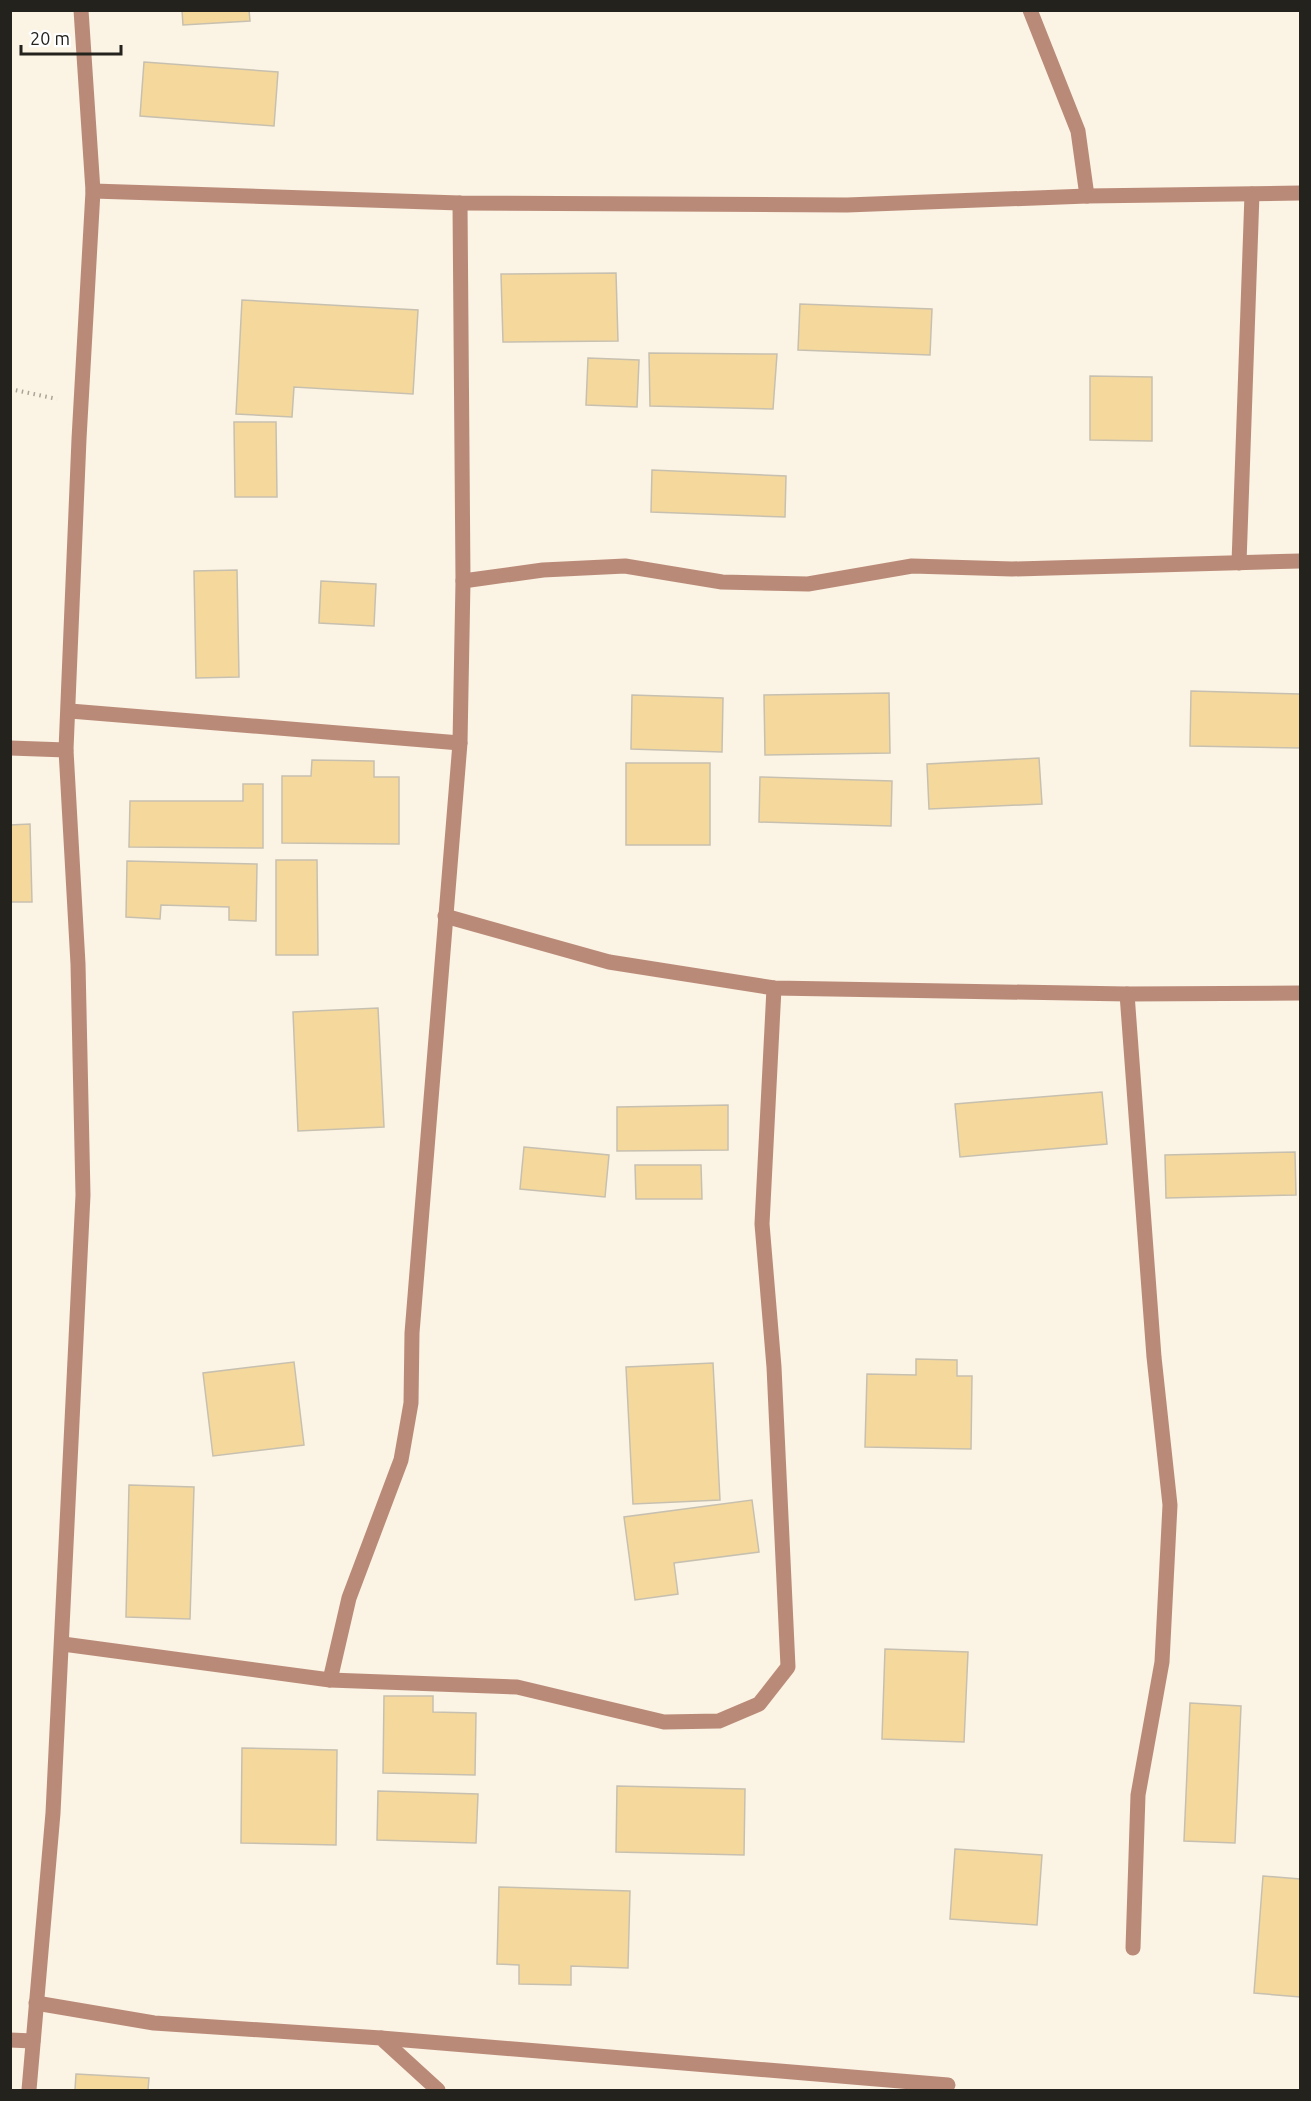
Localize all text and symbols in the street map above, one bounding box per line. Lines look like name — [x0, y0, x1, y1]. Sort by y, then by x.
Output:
scale bar — [21, 18, 122, 56]
text: 20 m — [30, 28, 70, 48]

